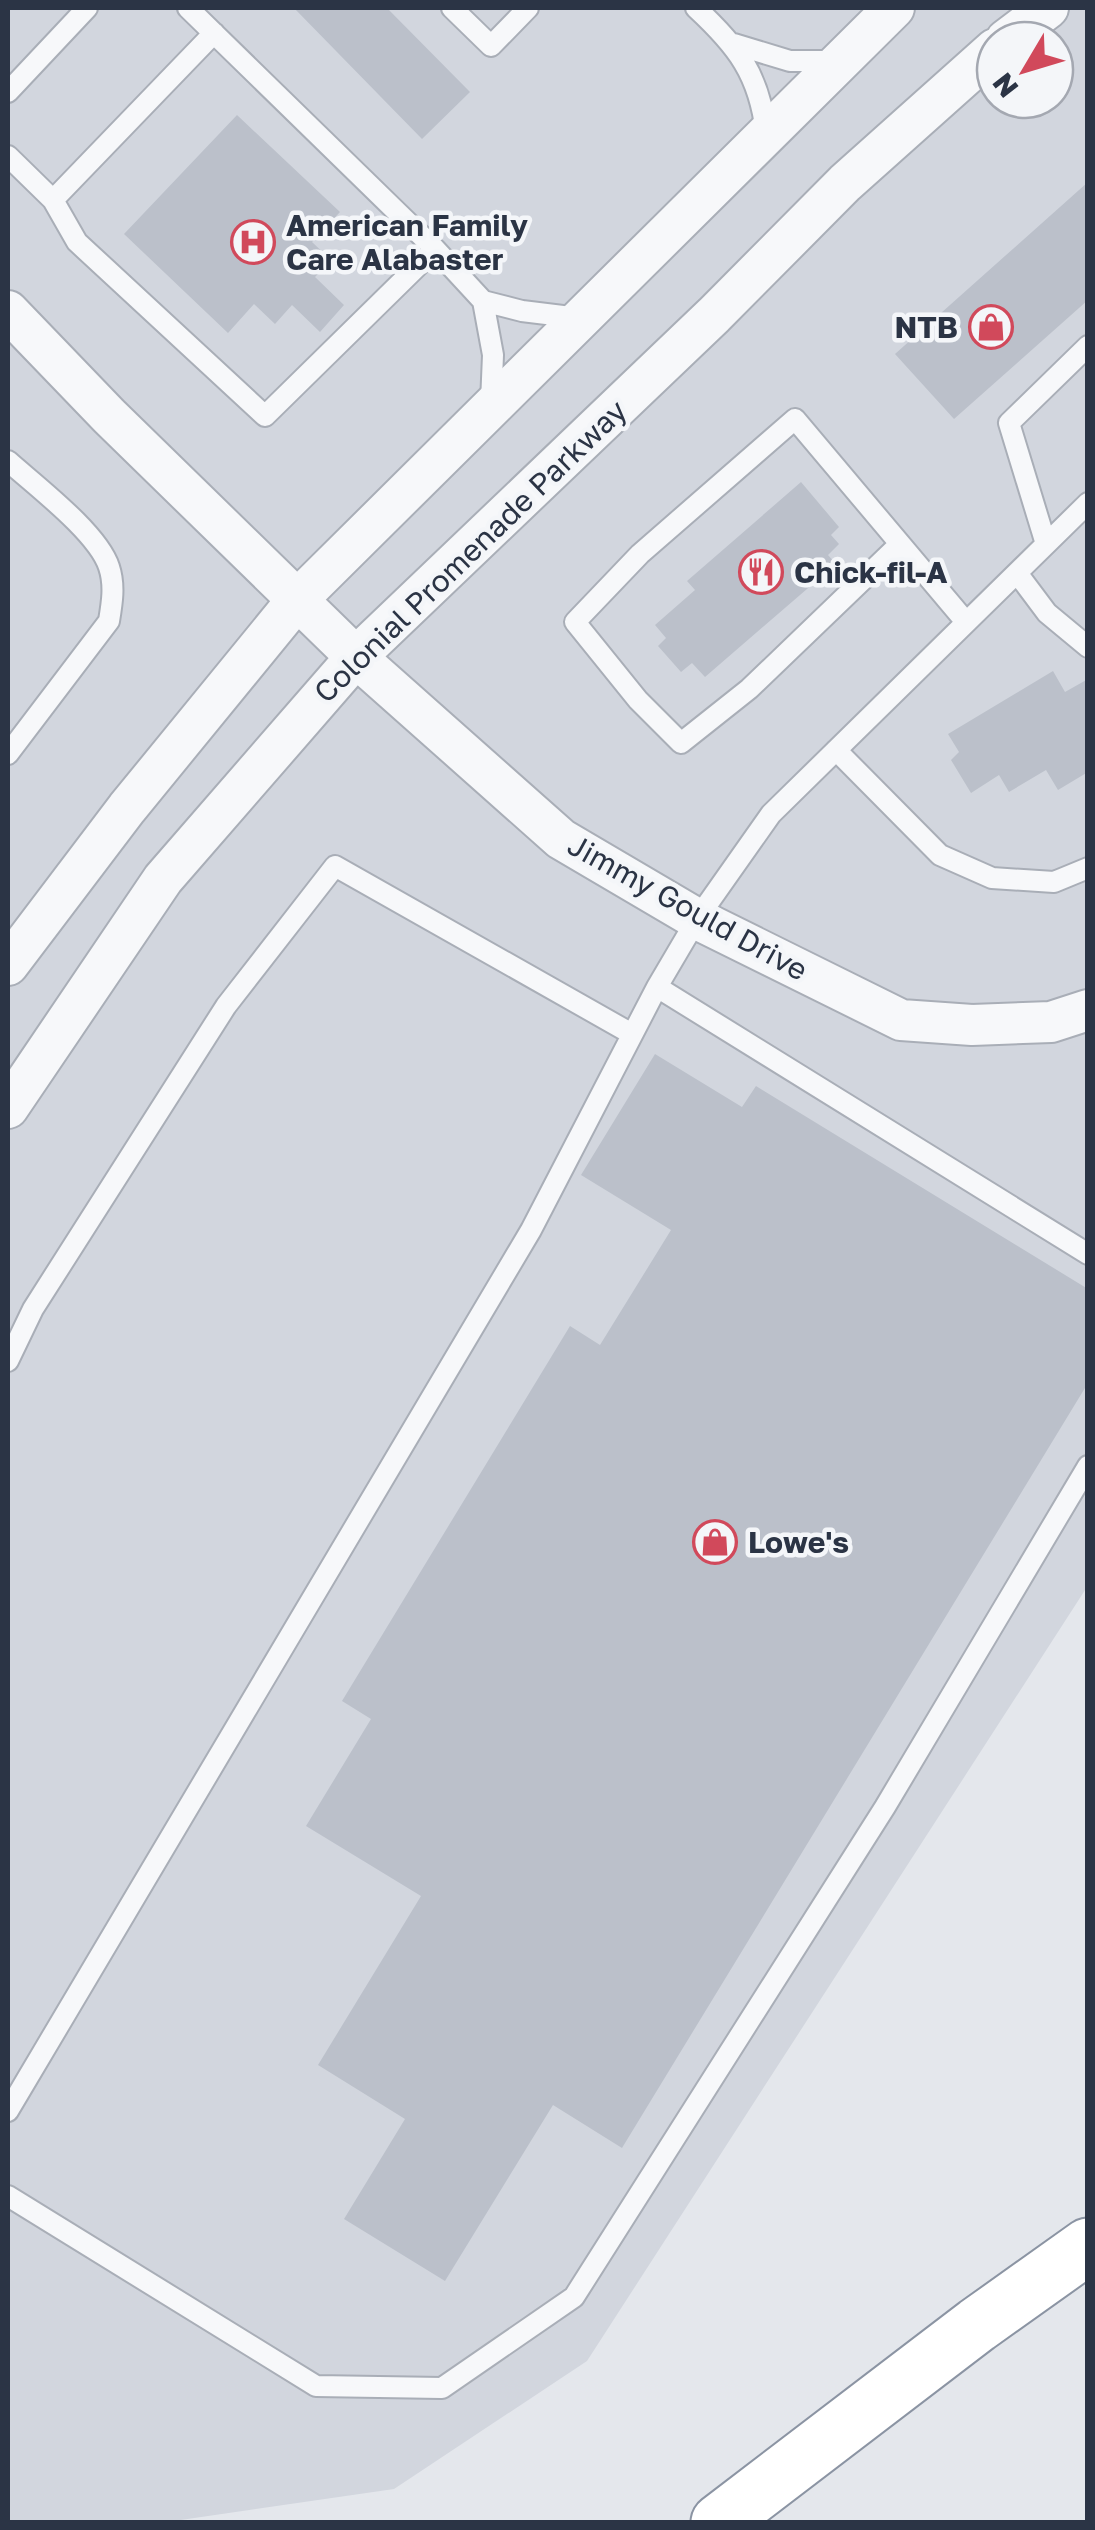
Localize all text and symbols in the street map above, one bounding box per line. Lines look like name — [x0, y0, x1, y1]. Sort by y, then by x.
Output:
north arrow — [975, 20, 1075, 120]
text: N — [985, 67, 1024, 104]
place label: American Family Care Alabaster — [286, 207, 528, 277]
hospital icon: American Family Care Alabaster — [230, 219, 276, 265]
shop icon: NTB — [968, 304, 1014, 350]
place label: NTB — [895, 309, 958, 345]
street label: Colonial Promenade Parkway — [306, 392, 634, 710]
restaurant icon: Chick-fil-A — [738, 549, 784, 595]
place label: Chick-fil-A — [794, 554, 948, 590]
street label: Jimmy Gould Drive — [562, 826, 814, 988]
shop icon: Lowe's — [692, 1519, 738, 1565]
place label: Lowe's — [748, 1524, 849, 1560]

